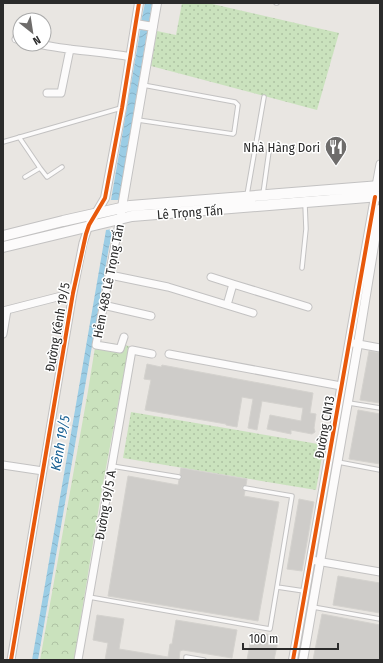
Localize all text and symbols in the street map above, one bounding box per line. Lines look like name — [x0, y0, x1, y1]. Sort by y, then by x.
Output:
north arrow — [12, 12, 52, 52]
text: N — [31, 33, 43, 48]
restaurant icon: Nhà Hàng Dori — [323, 134, 349, 167]
place label: Nhà Hàng Dori — [243, 140, 320, 155]
street label: Lê Trọng Tấn — [156, 203, 224, 222]
street label: Hẻm 488 Lê Trọng Tấn — [90, 223, 127, 339]
street label: Đường Kênh 19/5 — [42, 281, 73, 373]
street label: Đường CN13 — [312, 395, 337, 459]
water label: Kênh 19/5 — [47, 413, 74, 472]
street label: Đường 19/5 A — [92, 469, 119, 541]
scale bar — [243, 625, 338, 651]
text: 100 m — [249, 632, 278, 646]

